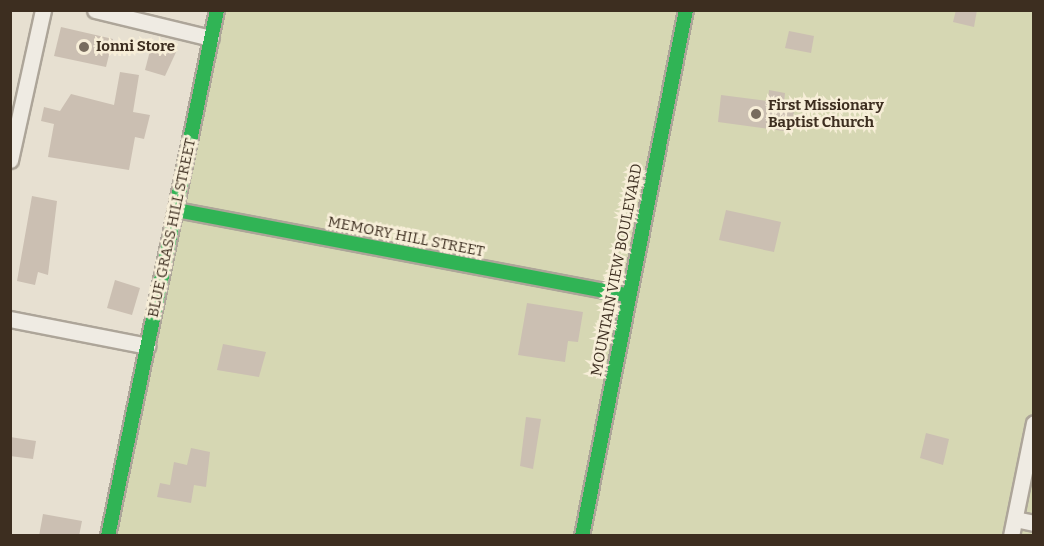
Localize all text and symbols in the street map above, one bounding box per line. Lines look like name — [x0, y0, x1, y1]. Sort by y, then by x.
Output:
place label: Ionni Store — [96, 38, 175, 56]
marker: Ionni Store — [77, 40, 91, 54]
place label: First Missionary Baptist Church — [768, 96, 884, 131]
marker: First Missionary Baptist Church — [749, 107, 763, 121]
street label: BLUE GRASS HILL STREET — [144, 137, 200, 319]
street label: MOUNTAIN VIEW BOULEVARD — [588, 162, 646, 378]
street label: MEMORY HILL STREET — [326, 213, 486, 261]

